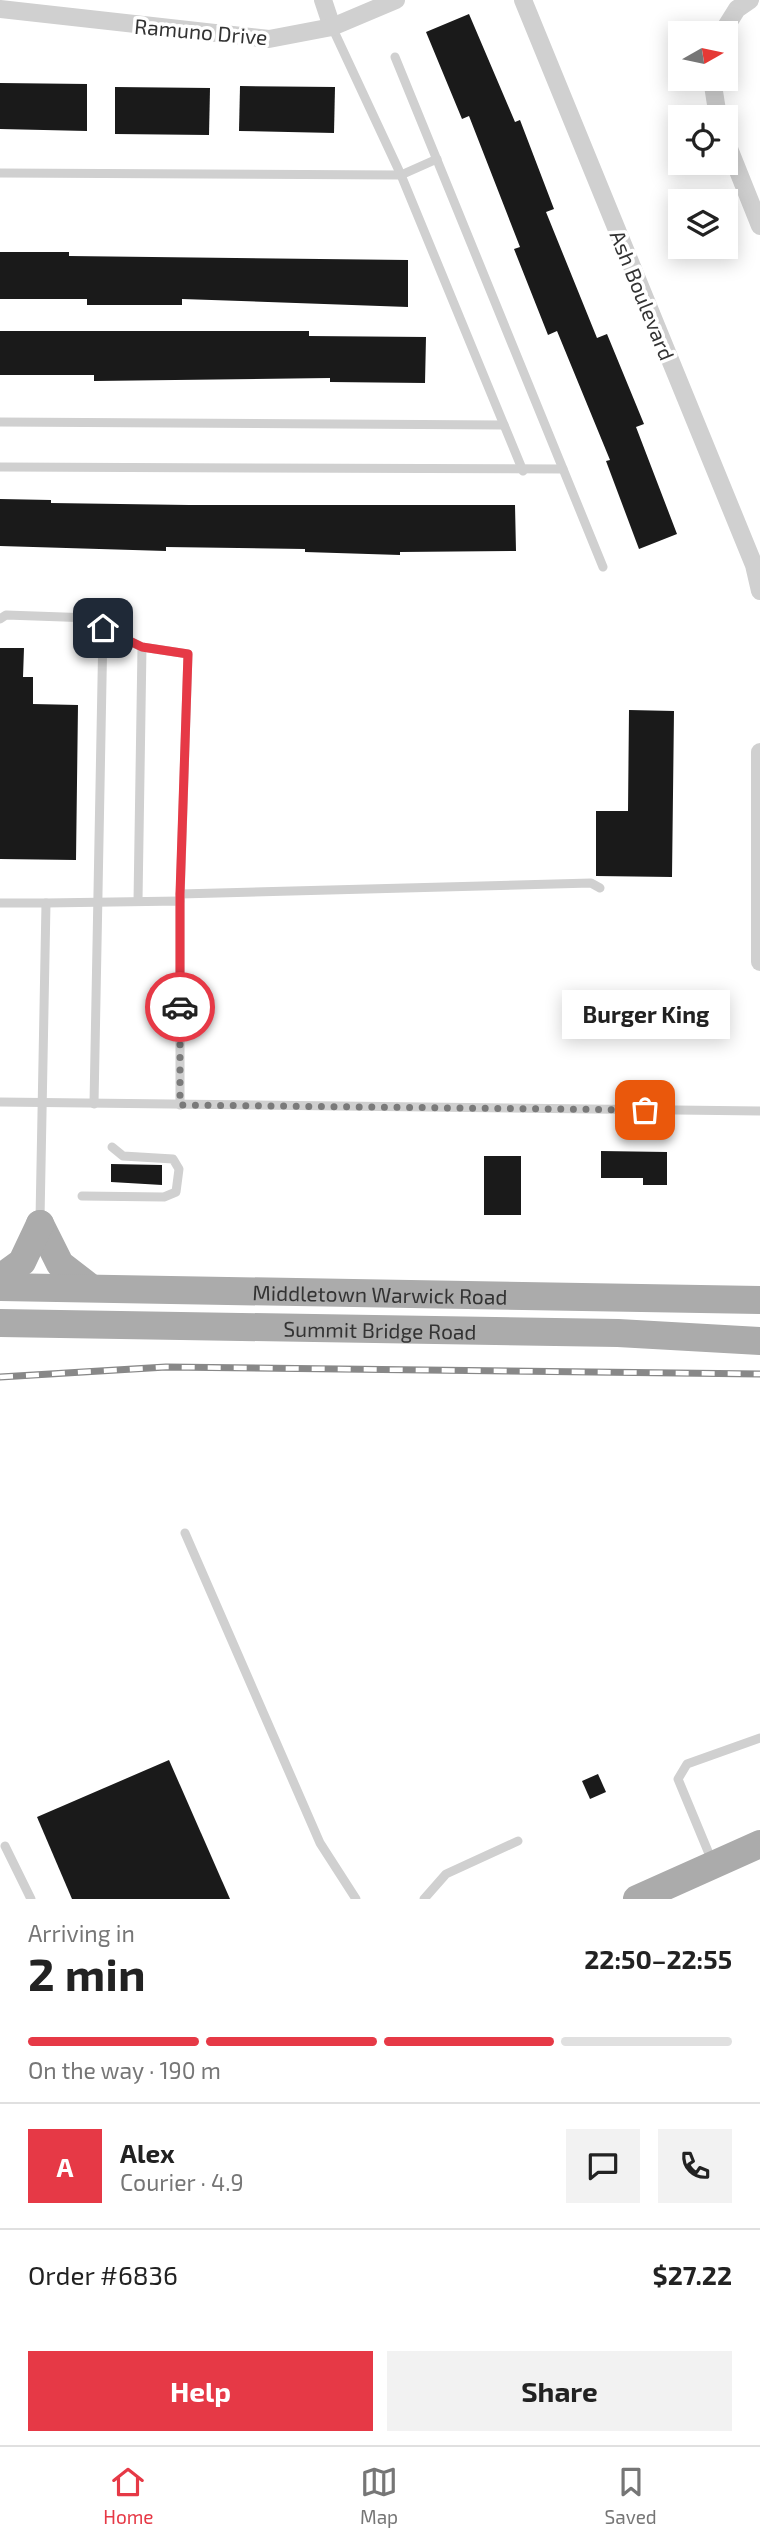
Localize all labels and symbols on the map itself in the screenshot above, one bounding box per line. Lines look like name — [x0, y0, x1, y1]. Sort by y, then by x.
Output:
street label: Ramuno Drive — [133, 13, 269, 49]
north arrow — [668, 21, 738, 91]
street label: Ash Boulevard — [606, 226, 680, 364]
pin — [73, 598, 133, 658]
courier — [145, 972, 215, 1042]
callout: Burger King — [561, 991, 729, 1040]
pin — [615, 1080, 675, 1140]
street label: Middletown Warwick Road — [252, 1279, 508, 1308]
street label: Summit Bridge Road — [283, 1315, 477, 1343]

